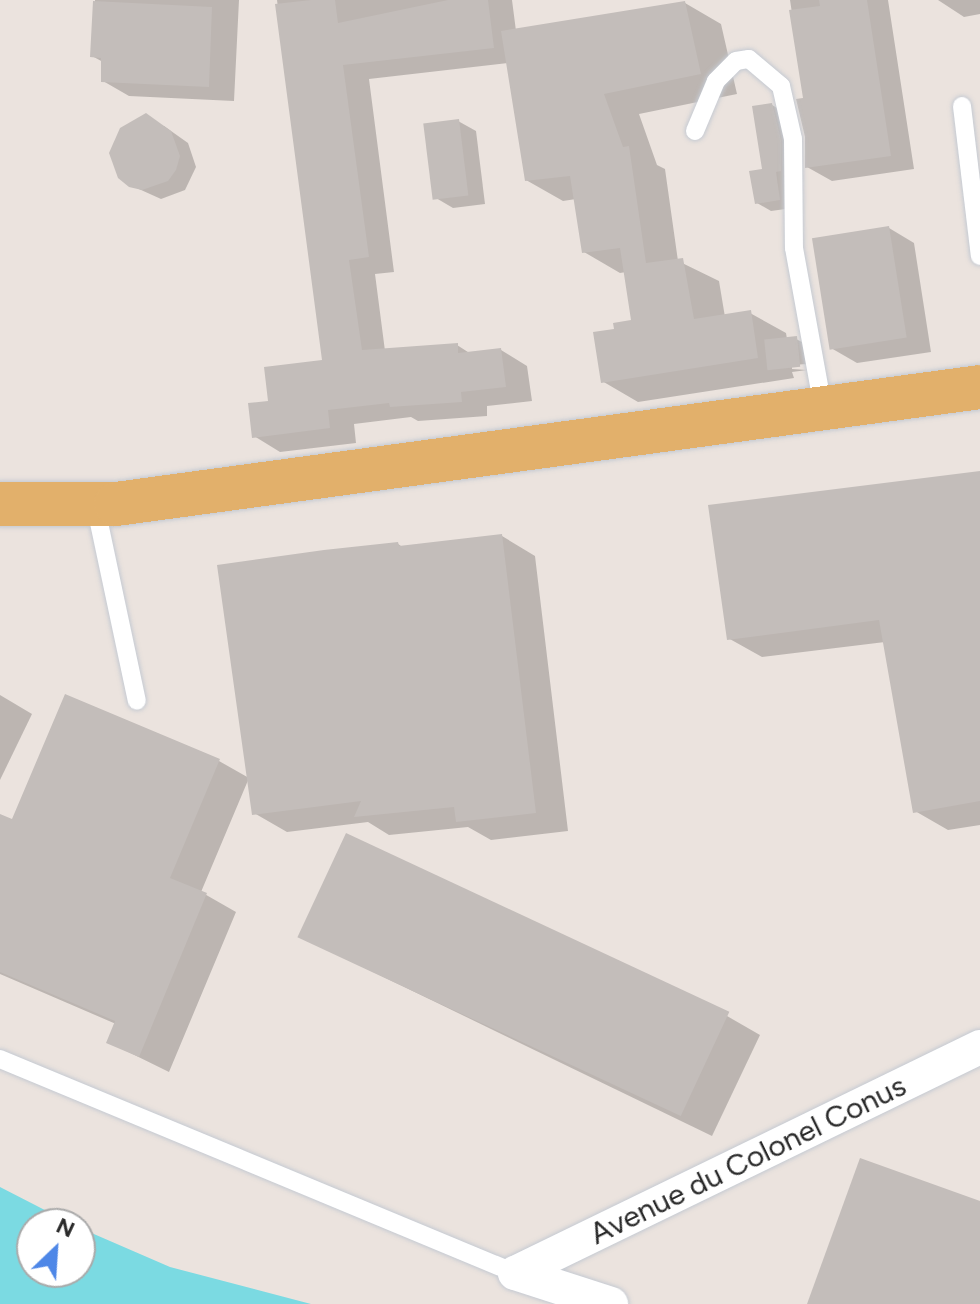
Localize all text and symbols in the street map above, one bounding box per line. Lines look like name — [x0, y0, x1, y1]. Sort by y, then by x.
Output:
street label: Avenue du Colonel Conus — [584, 1068, 912, 1252]
north arrow — [16, 1208, 96, 1288]
text: N — [52, 1212, 79, 1243]

